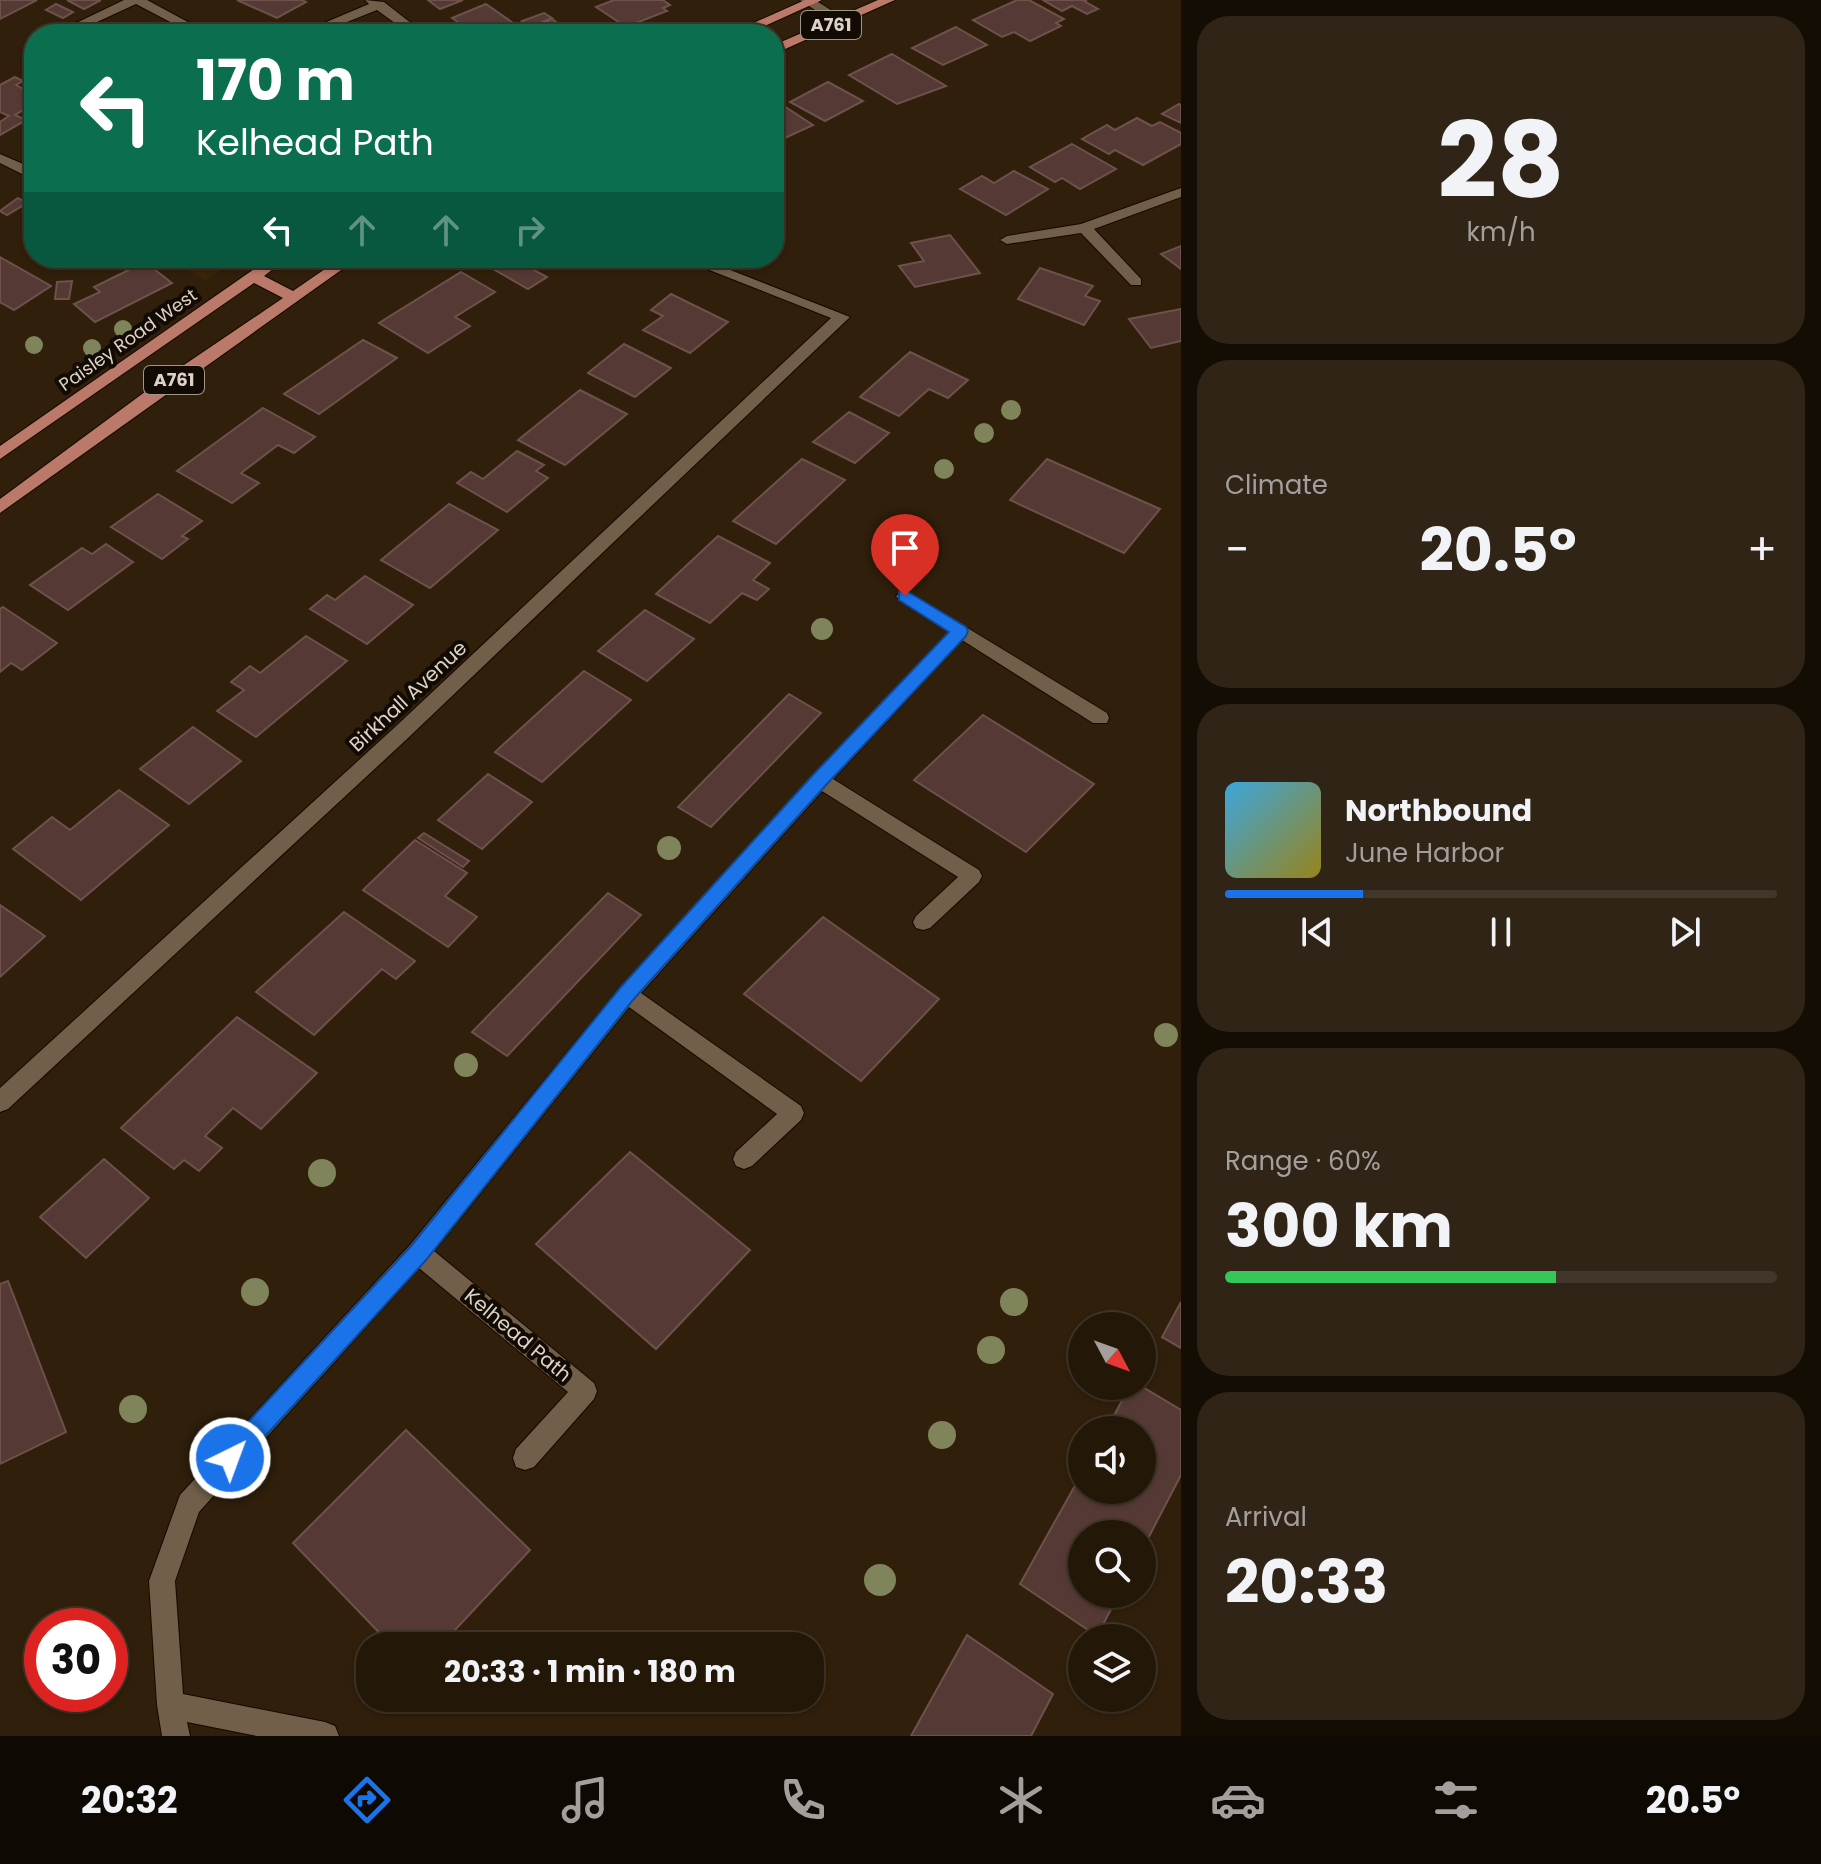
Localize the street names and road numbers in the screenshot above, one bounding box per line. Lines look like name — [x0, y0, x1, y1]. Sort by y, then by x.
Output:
road number: A761 — [801, 11, 861, 39]
street label: Paisley Road West — [54, 283, 202, 397]
road number: A761 — [144, 366, 204, 394]
street label: Birkhall Avenue — [343, 634, 473, 758]
street label: Kelhead Path — [458, 1282, 578, 1388]

